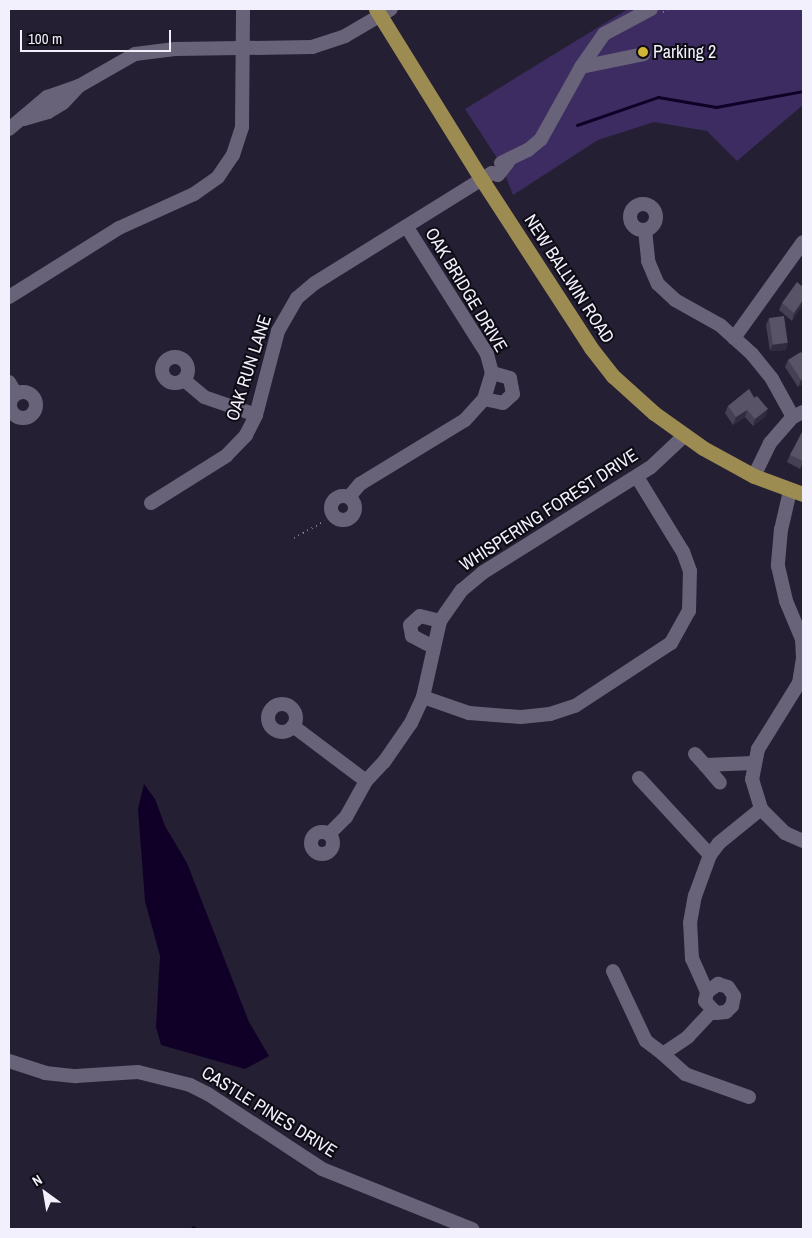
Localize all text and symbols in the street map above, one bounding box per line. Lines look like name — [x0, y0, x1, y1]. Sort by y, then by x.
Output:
scale bar — [22, 20, 174, 52]
text: 100 m — [28, 28, 62, 49]
place label: Parking 2 — [653, 41, 716, 63]
marker: Parking 2 — [637, 46, 649, 58]
street label: NEW BALLWIN ROAD — [519, 211, 619, 347]
street label: OAK BRIDGE DRIVE — [420, 224, 512, 356]
street label: OAK RUN LANE — [222, 312, 276, 424]
street label: WHISPERING FOREST DRIVE — [456, 444, 642, 576]
street label: CASTLE PINES DRIVE — [198, 1062, 340, 1162]
north arrow — [20, 1168, 70, 1218]
text: N — [29, 1170, 45, 1190]

